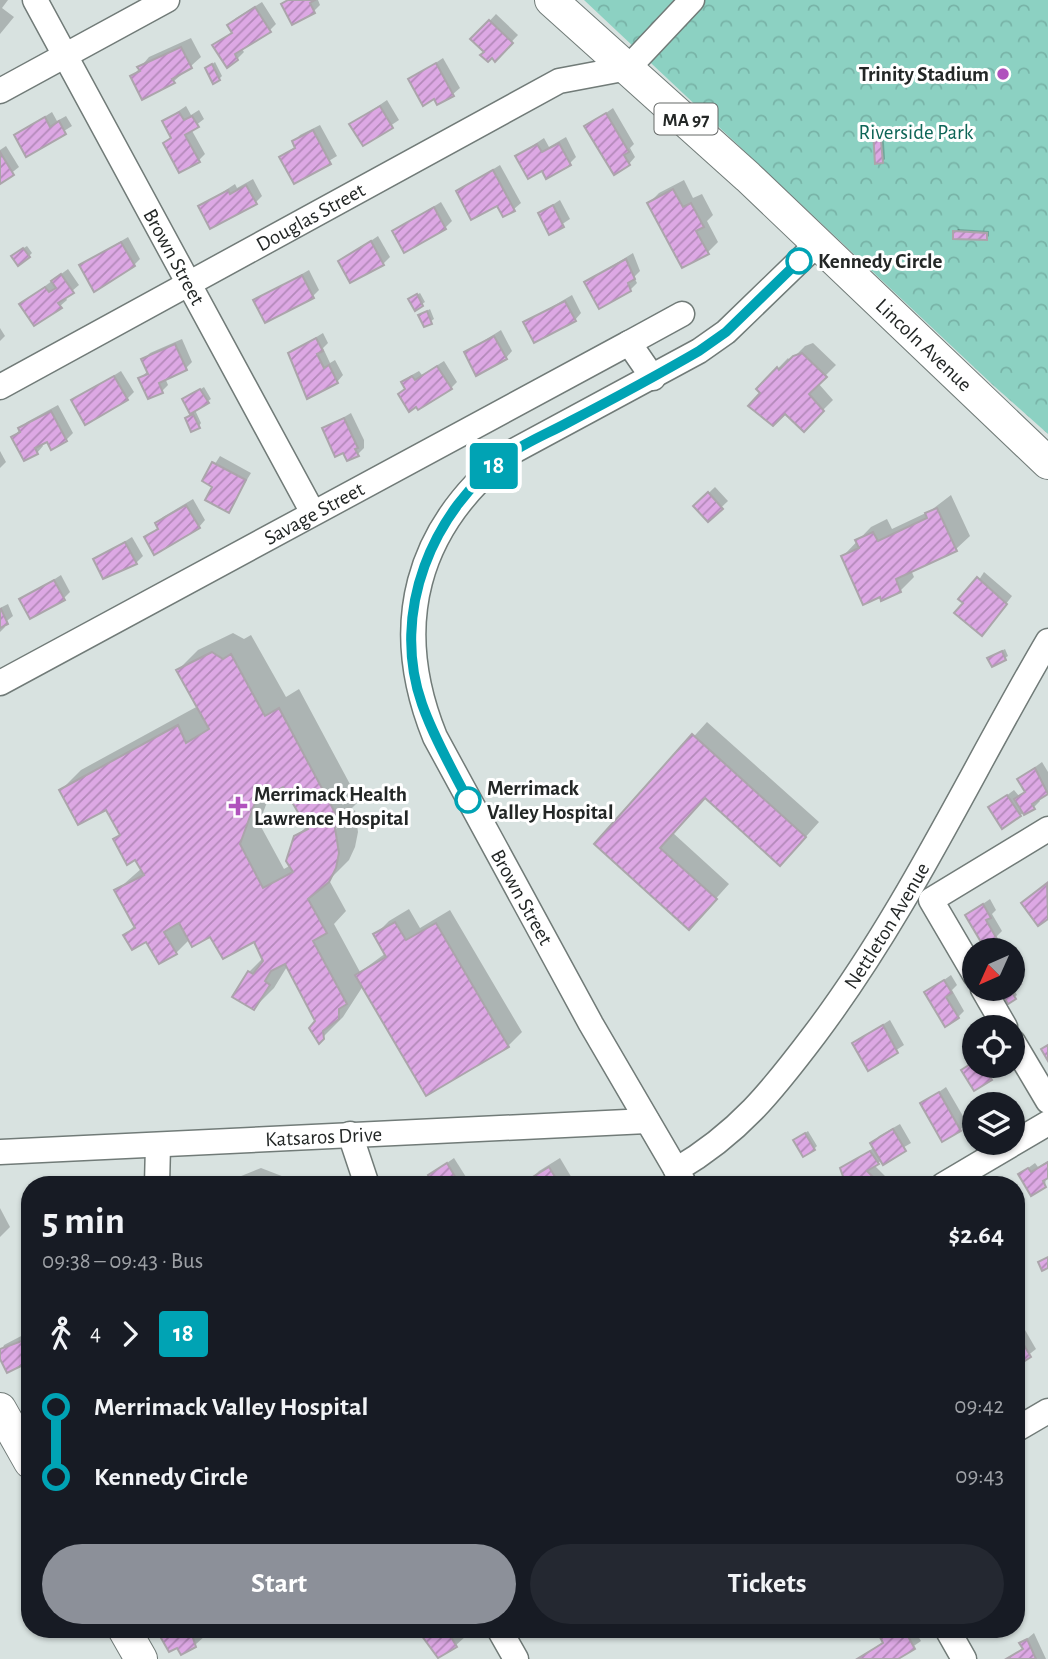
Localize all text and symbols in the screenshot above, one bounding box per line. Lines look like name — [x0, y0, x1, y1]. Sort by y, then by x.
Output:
place label: Trinity Stadium — [859, 64, 989, 85]
marker: Trinity Stadium — [995, 66, 1011, 82]
road number: MA 97 — [654, 104, 718, 134]
park label: Riverside Park — [859, 122, 974, 143]
street label: Douglas Street — [253, 179, 369, 256]
street label: Brown Street — [139, 205, 208, 309]
marker: Kennedy Circle — [786, 248, 812, 274]
place label: Kennedy Circle — [818, 251, 942, 272]
street label: Lincoln Avenue — [872, 295, 976, 395]
line badge: 18 — [462, 443, 526, 489]
text: 18 — [484, 454, 504, 478]
street label: Savage Street — [261, 478, 368, 549]
place label: Merrimack Valley Hospital — [487, 778, 613, 823]
place label: Merrimack Health Lawrence Hospital — [254, 784, 409, 829]
marker: Merrimack Valley Hospital — [455, 787, 481, 813]
marker: Merrimack Health Lawrence Hospital — [228, 796, 248, 816]
street label: Brown Street — [487, 846, 557, 949]
street label: Nettleton Avenue — [840, 859, 934, 993]
north arrow — [962, 938, 1026, 1001]
map controls — [962, 938, 1025, 1155]
button: locate — [962, 1015, 1025, 1078]
button: layers — [962, 1092, 1025, 1155]
street label: Katsaros Drive — [265, 1124, 383, 1150]
text: 5 min — [42, 1203, 125, 1241]
text: $2.64 — [948, 1222, 1004, 1248]
text: 09:38 – 09:43 · Bus — [42, 1250, 203, 1273]
icon: walk — [42, 1315, 80, 1353]
icon: forward — [111, 1315, 149, 1353]
text: 4 — [90, 1322, 101, 1345]
text: 18 — [173, 1322, 194, 1346]
text: Merrimack Valley Hospital — [94, 1394, 368, 1420]
text: 09:42 — [954, 1395, 1004, 1418]
text: Kennedy Circle — [94, 1464, 248, 1490]
text: 09:43 — [955, 1465, 1004, 1488]
button: Start — [42, 1544, 516, 1624]
button: Tickets — [530, 1544, 1004, 1624]

